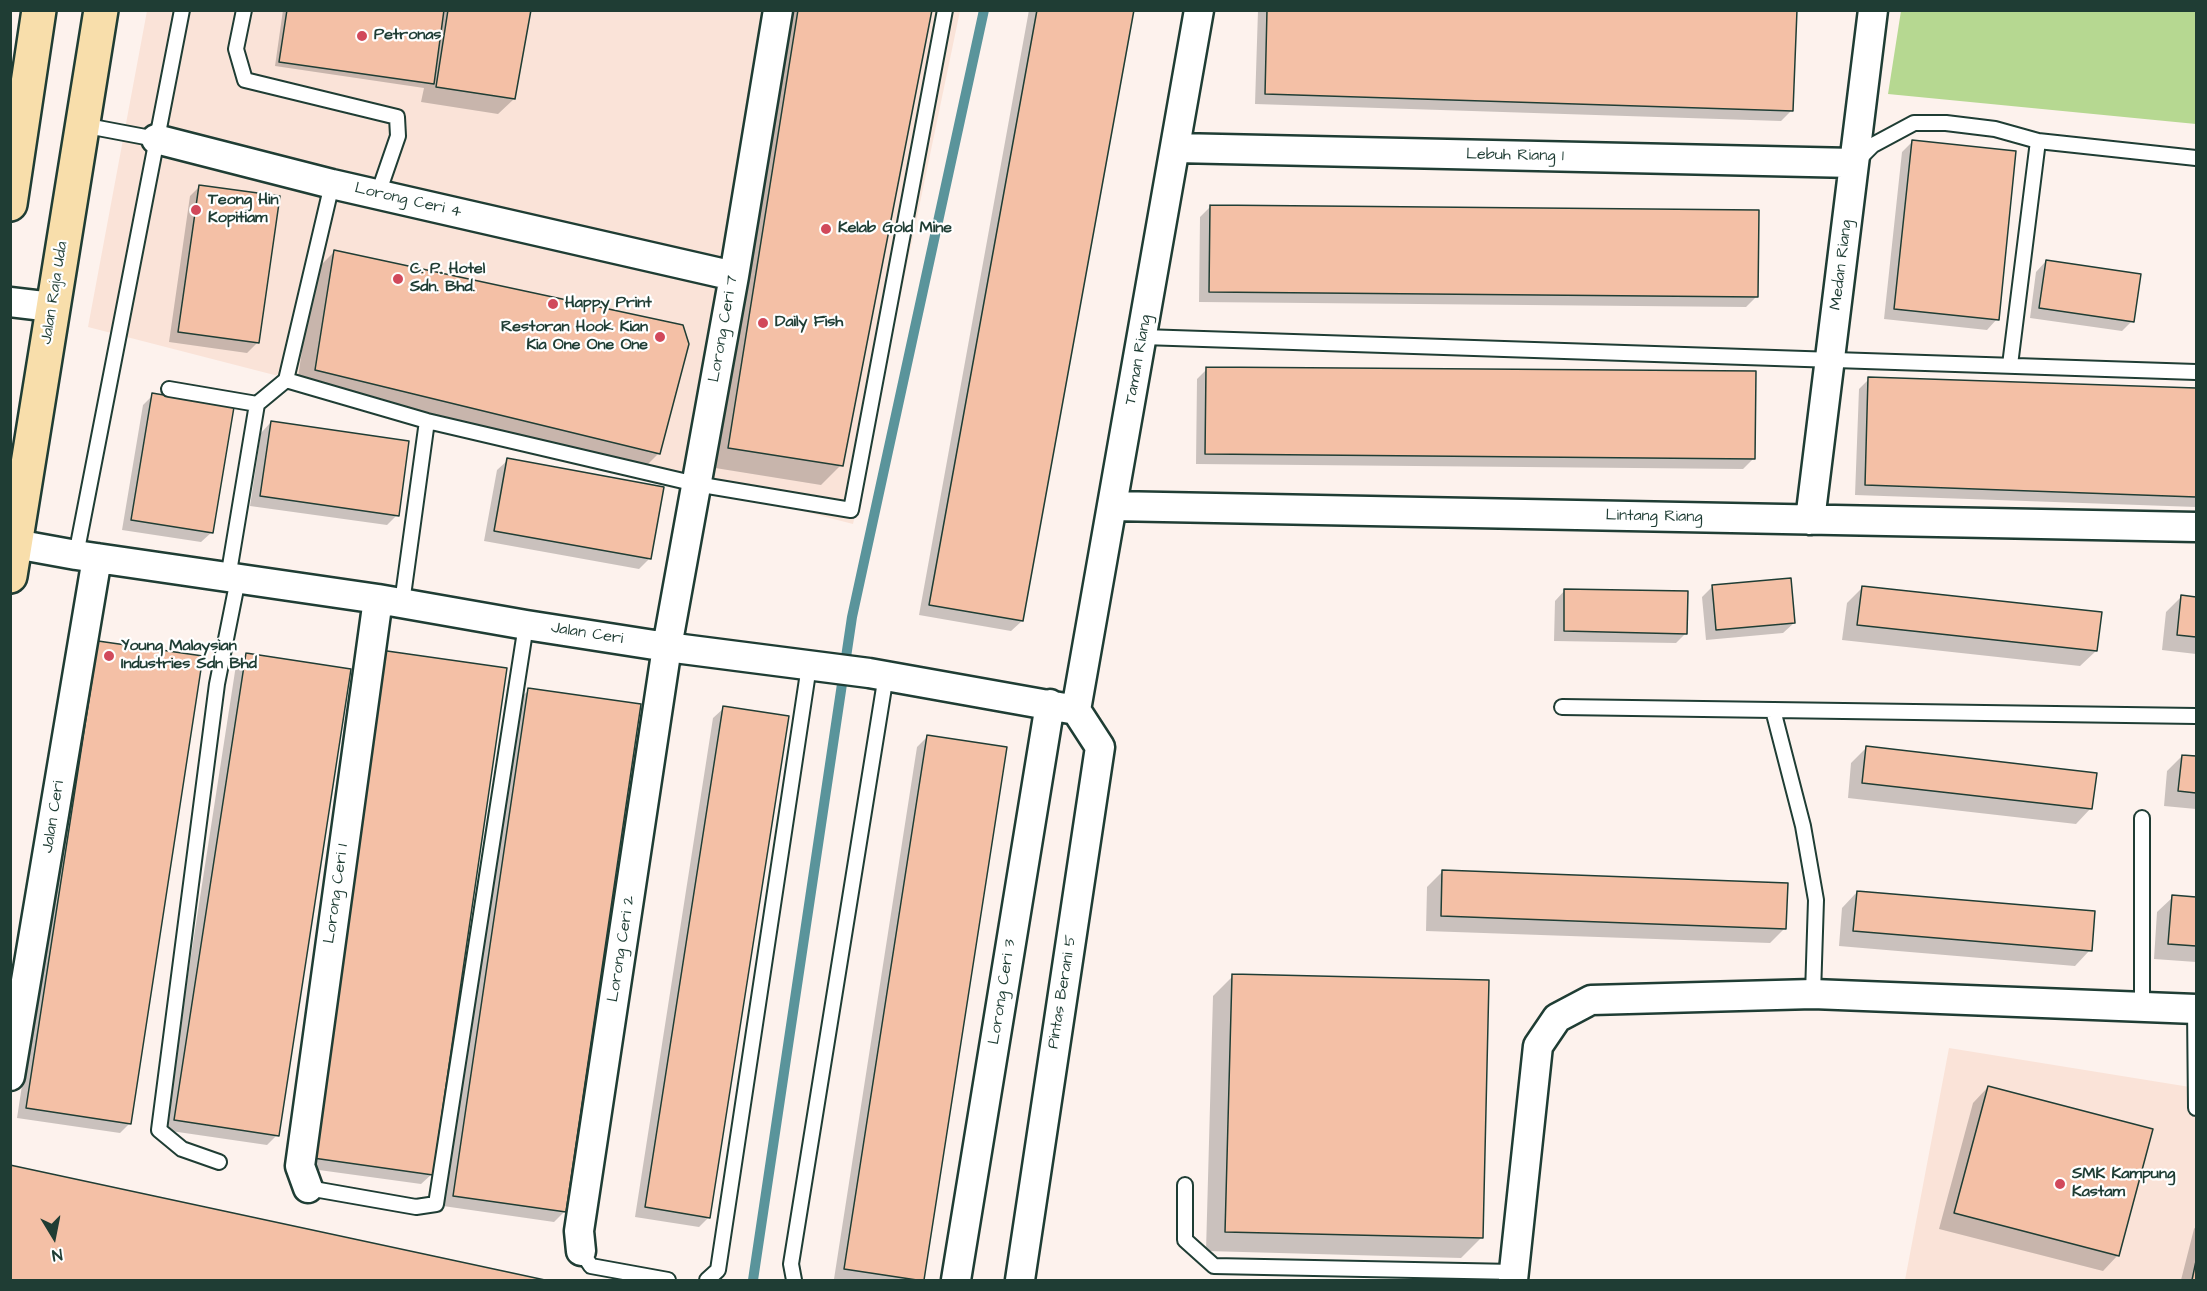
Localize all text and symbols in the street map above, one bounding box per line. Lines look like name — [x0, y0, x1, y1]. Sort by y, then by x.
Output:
place label: Petronas — [374, 26, 441, 46]
marker: Petronas — [355, 29, 369, 43]
street label: Lebuh Riang 1 — [1466, 146, 1564, 166]
street label: Lorong Ceri 4 — [353, 179, 463, 223]
place label: Teong Hin Kopitiam — [208, 191, 278, 229]
marker: Teong Hin Kopitiam — [189, 203, 203, 217]
place label: Kelab Gold Mine — [838, 219, 952, 239]
street label: Medan Riang — [1827, 219, 1857, 311]
marker: Kelab Gold Mine — [819, 222, 833, 236]
street label: Jalan Raja Uda — [37, 240, 73, 346]
place label: C. P. Hotel Sdn. Bhd. — [410, 260, 485, 298]
marker: C. P. Hotel Sdn. Bhd. — [391, 272, 405, 286]
street label: Lorong Ceri 7 — [705, 274, 743, 384]
place label: Happy Print — [565, 294, 652, 314]
marker: Happy Print — [546, 297, 560, 311]
place label: Daily Fish — [775, 313, 843, 333]
street label: Taman Riang — [1122, 313, 1156, 407]
marker: Daily Fish — [756, 316, 770, 330]
place label: Restoran Hook Kian Kia One One One — [501, 318, 648, 356]
marker: Restoran Hook Kian Kia One One One — [653, 330, 667, 344]
street label: Lintang Riang — [1605, 507, 1703, 527]
street label: Jalan Ceri — [549, 619, 625, 649]
place label: Young Malaysian Industries Sdn Bhd — [121, 637, 257, 675]
marker: Young Malaysian Industries Sdn Bhd — [102, 649, 116, 663]
street label: Jalan Ceri — [39, 779, 69, 855]
street label: Lorong Ceri 1 — [321, 843, 353, 945]
street label: Lorong Ceri 2 — [604, 894, 640, 1004]
street label: Pintas Berani 5 — [1045, 934, 1081, 1050]
street label: Lorong Ceri 3 — [985, 938, 1021, 1046]
place label: SMK Kampung Kastam — [2072, 1165, 2175, 1203]
marker: SMK Kampung Kastam — [2053, 1177, 2067, 1191]
north arrow — [24, 1207, 84, 1267]
text: N — [50, 1243, 64, 1266]

